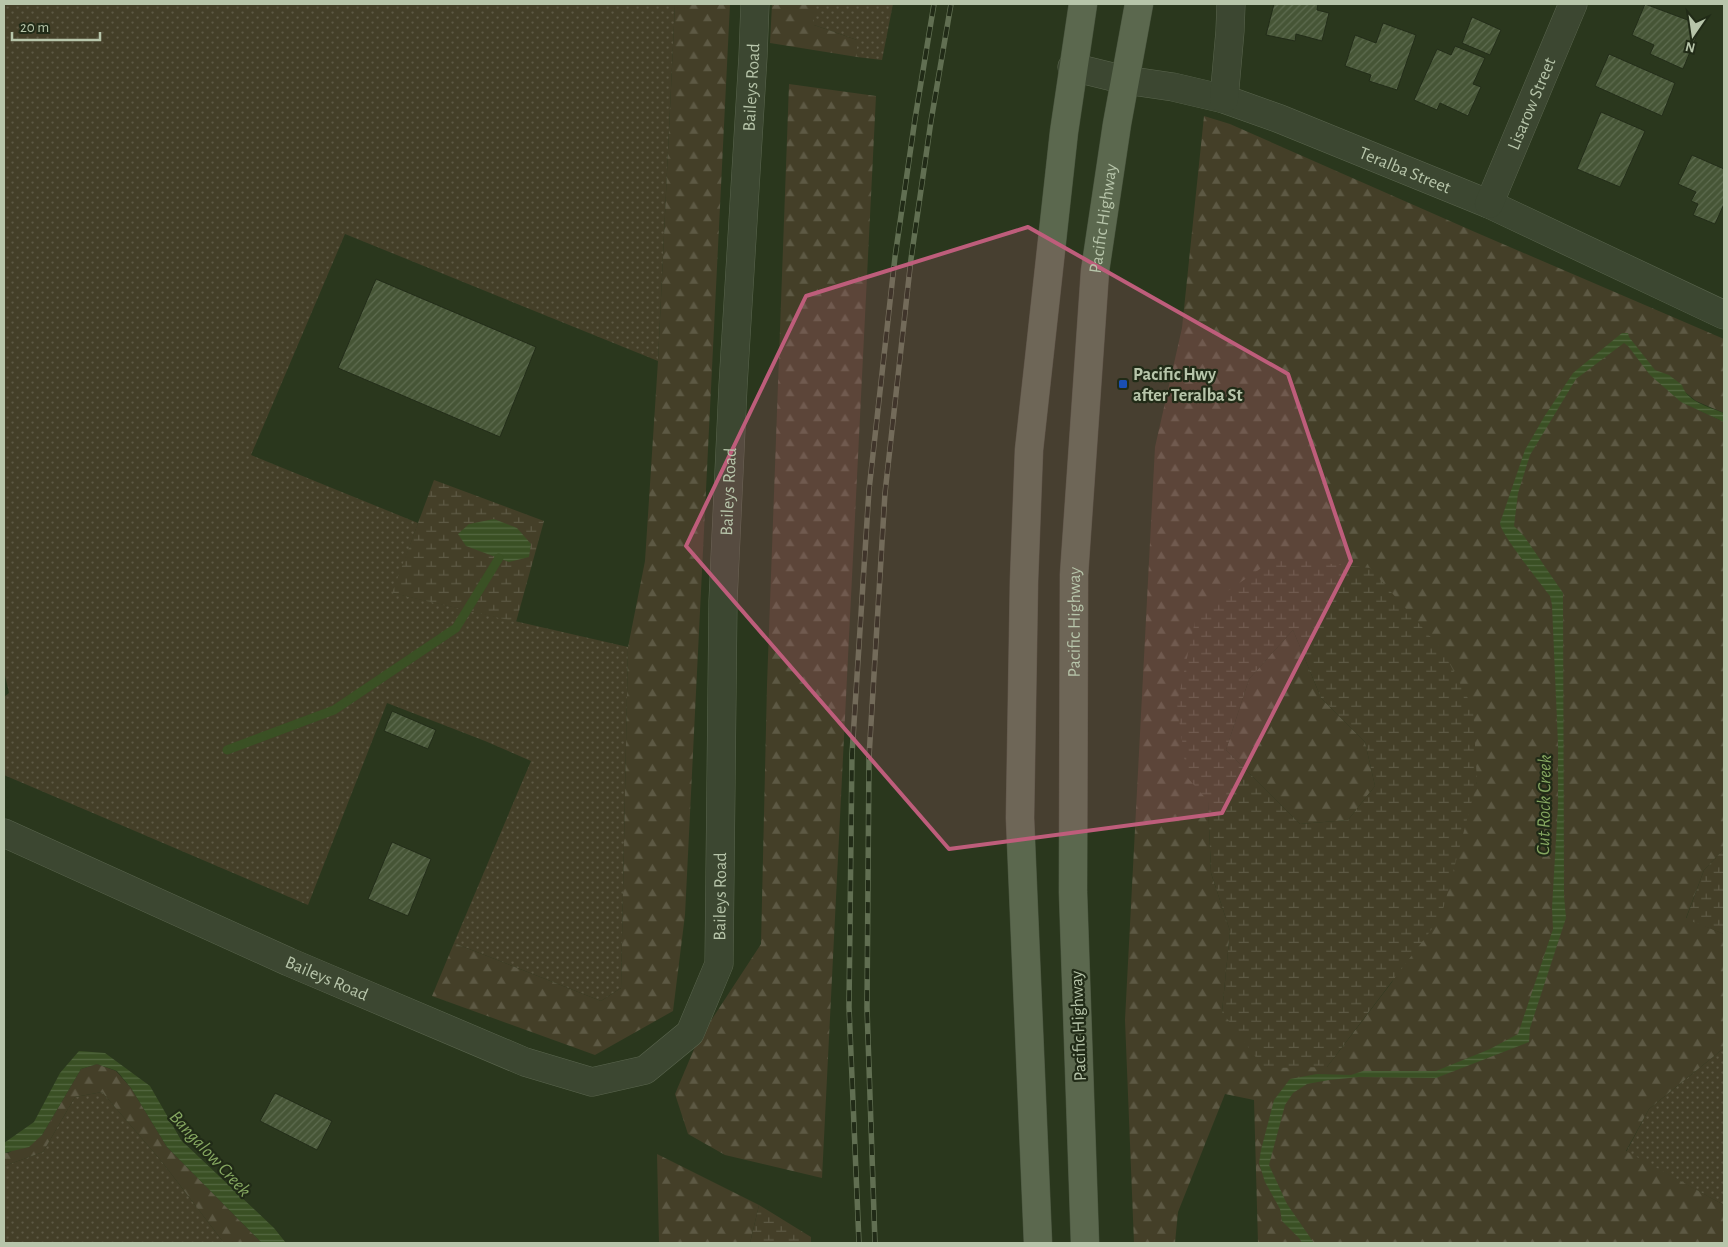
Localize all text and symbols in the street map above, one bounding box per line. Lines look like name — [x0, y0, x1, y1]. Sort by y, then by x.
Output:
scale bar — [12, 10, 100, 42]
north arrow — [1668, 10, 1718, 60]
text: 20 m — [20, 20, 49, 35]
text: N — [1684, 39, 1697, 55]
street label: Baileys Road — [740, 43, 763, 132]
street label: Lisarow Street — [1505, 55, 1560, 153]
street label: Teralba Street — [1356, 144, 1453, 198]
street label: Pacific Highway — [1087, 162, 1121, 275]
place label: Pacific Hwy after Teralba St — [1133, 366, 1243, 405]
marker: Pacific Hwy after Teralba St — [1117, 378, 1129, 390]
street label: Baileys Road — [718, 447, 740, 536]
street label: Pacific Highway — [1066, 566, 1085, 678]
water label: Cut Rock Creek — [1534, 754, 1555, 856]
street label: Baileys Road — [711, 852, 730, 941]
street label: Baileys Road — [282, 953, 371, 1004]
street label: Pacific Highway — [1068, 970, 1090, 1081]
water label: Bangalow Creek — [165, 1107, 254, 1201]

